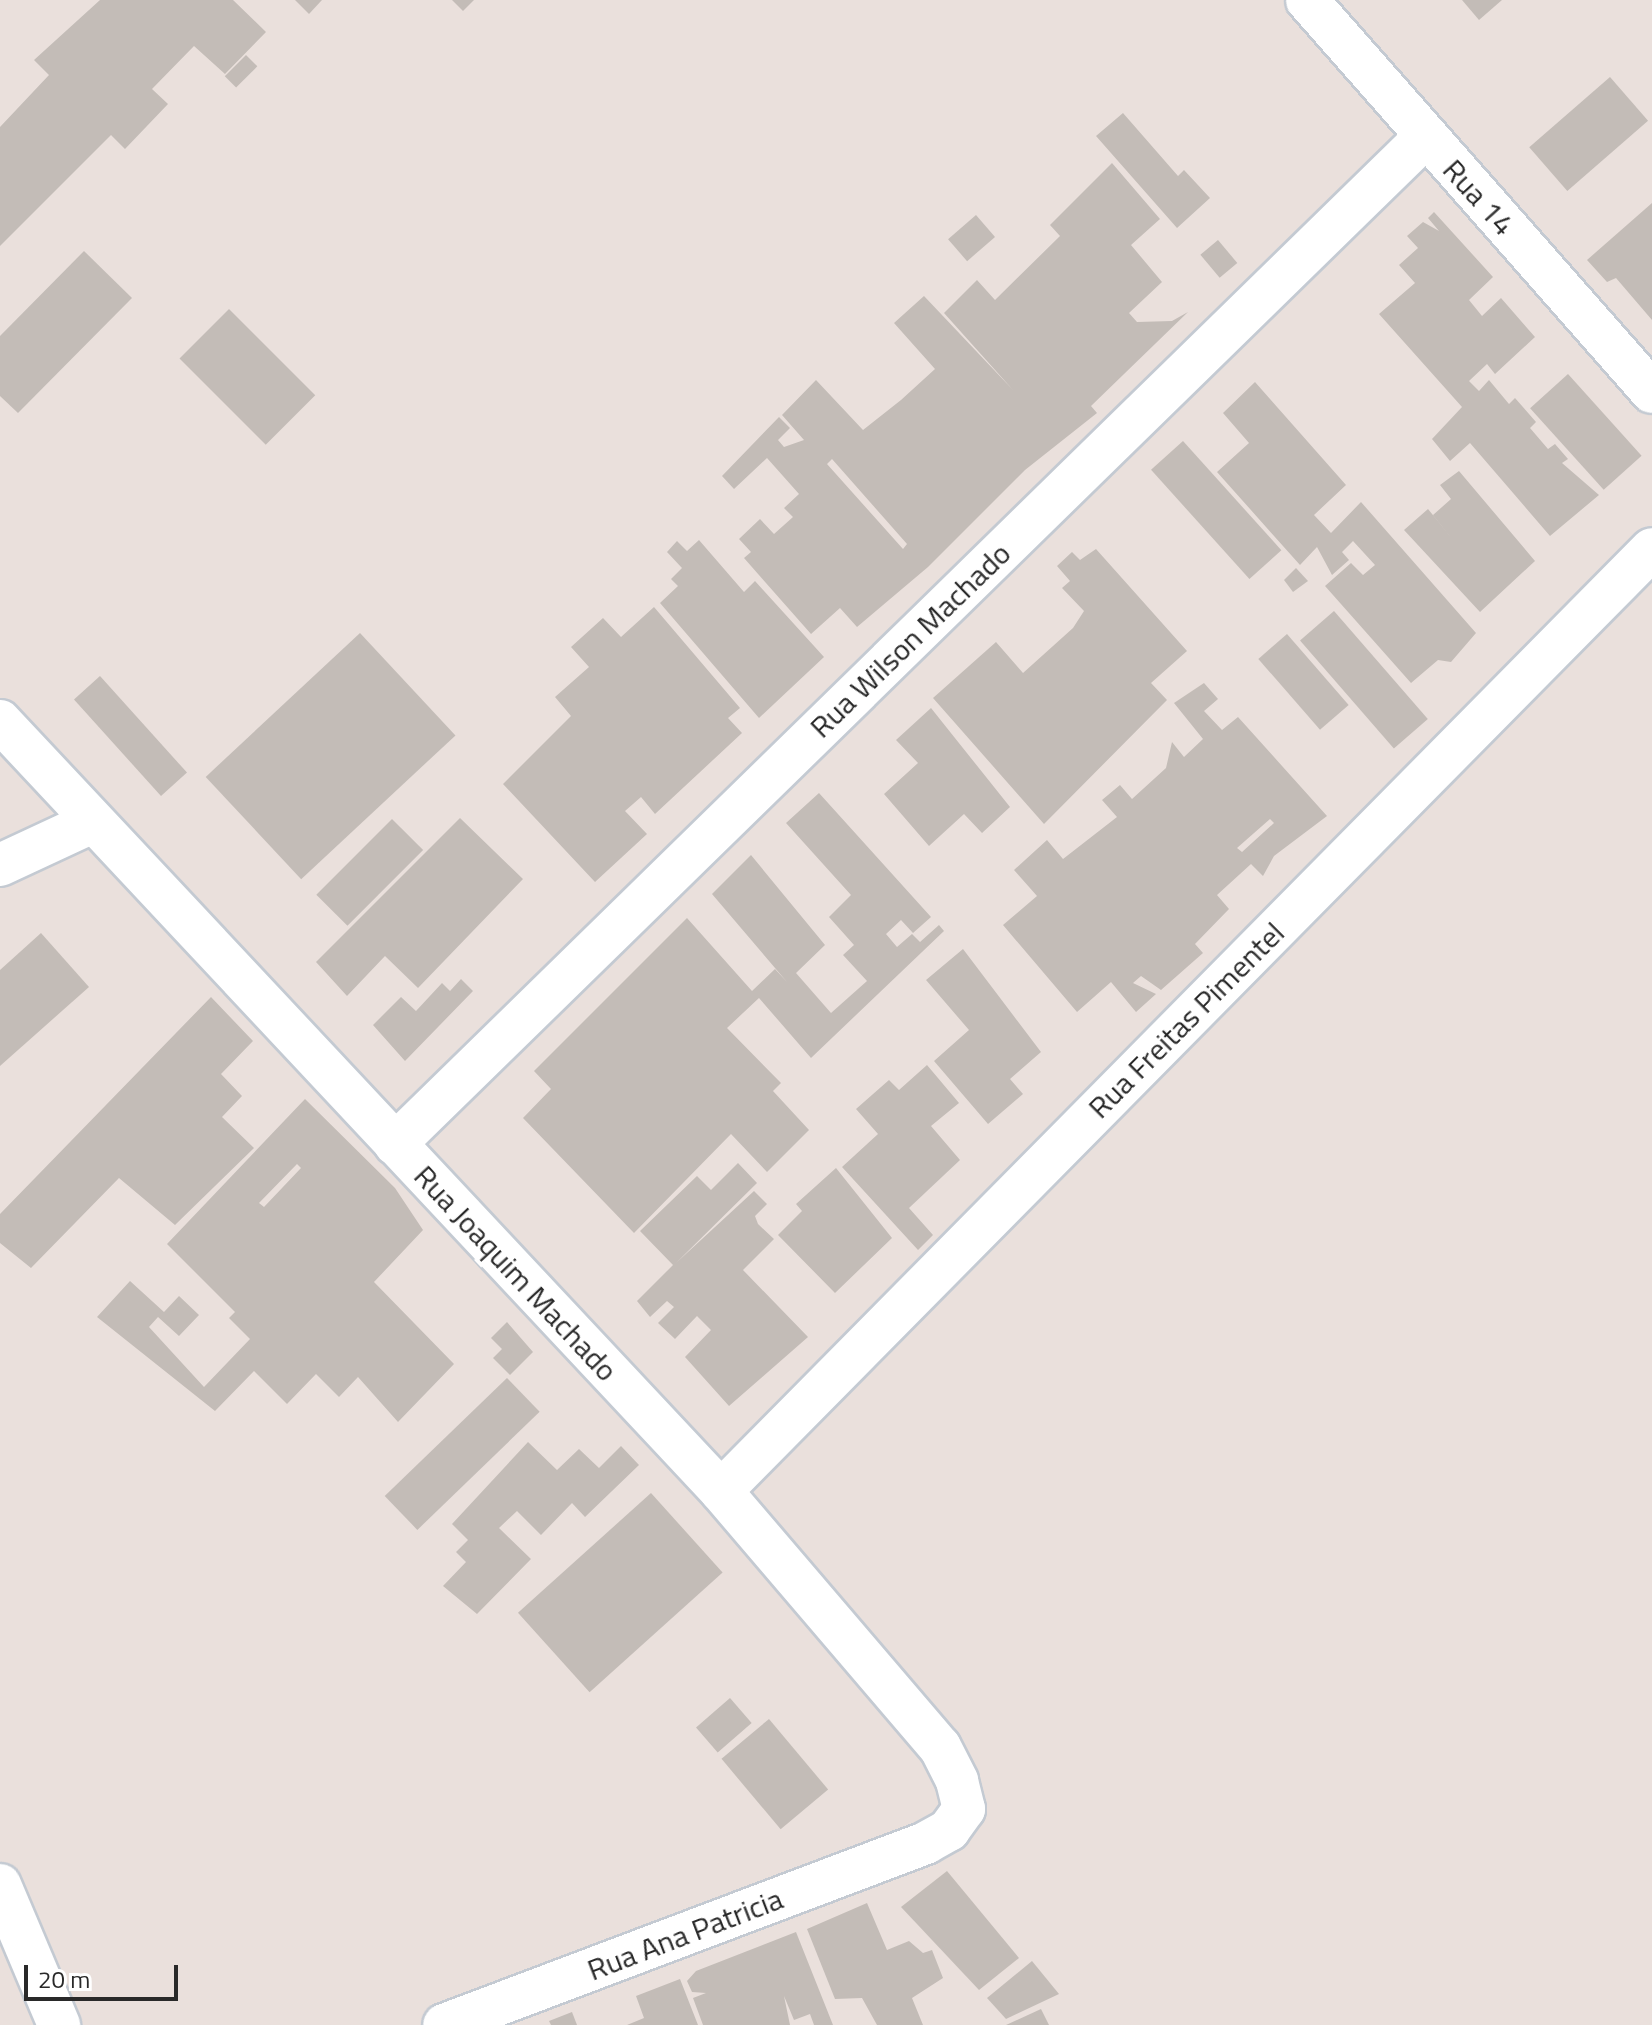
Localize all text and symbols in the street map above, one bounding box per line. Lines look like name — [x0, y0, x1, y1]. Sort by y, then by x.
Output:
street label: Rua 14 — [1436, 152, 1522, 242]
street label: Rua Wilson Machado — [802, 535, 1018, 745]
street label: Rua Freitas Pimentel — [1081, 915, 1291, 1125]
street label: Rua Joaquim Machado — [407, 1158, 625, 1388]
street label: Rua Ana Patricia — [582, 1880, 788, 1988]
scale bar — [28, 1949, 182, 1999]
text: 20 m — [38, 1961, 90, 1997]

